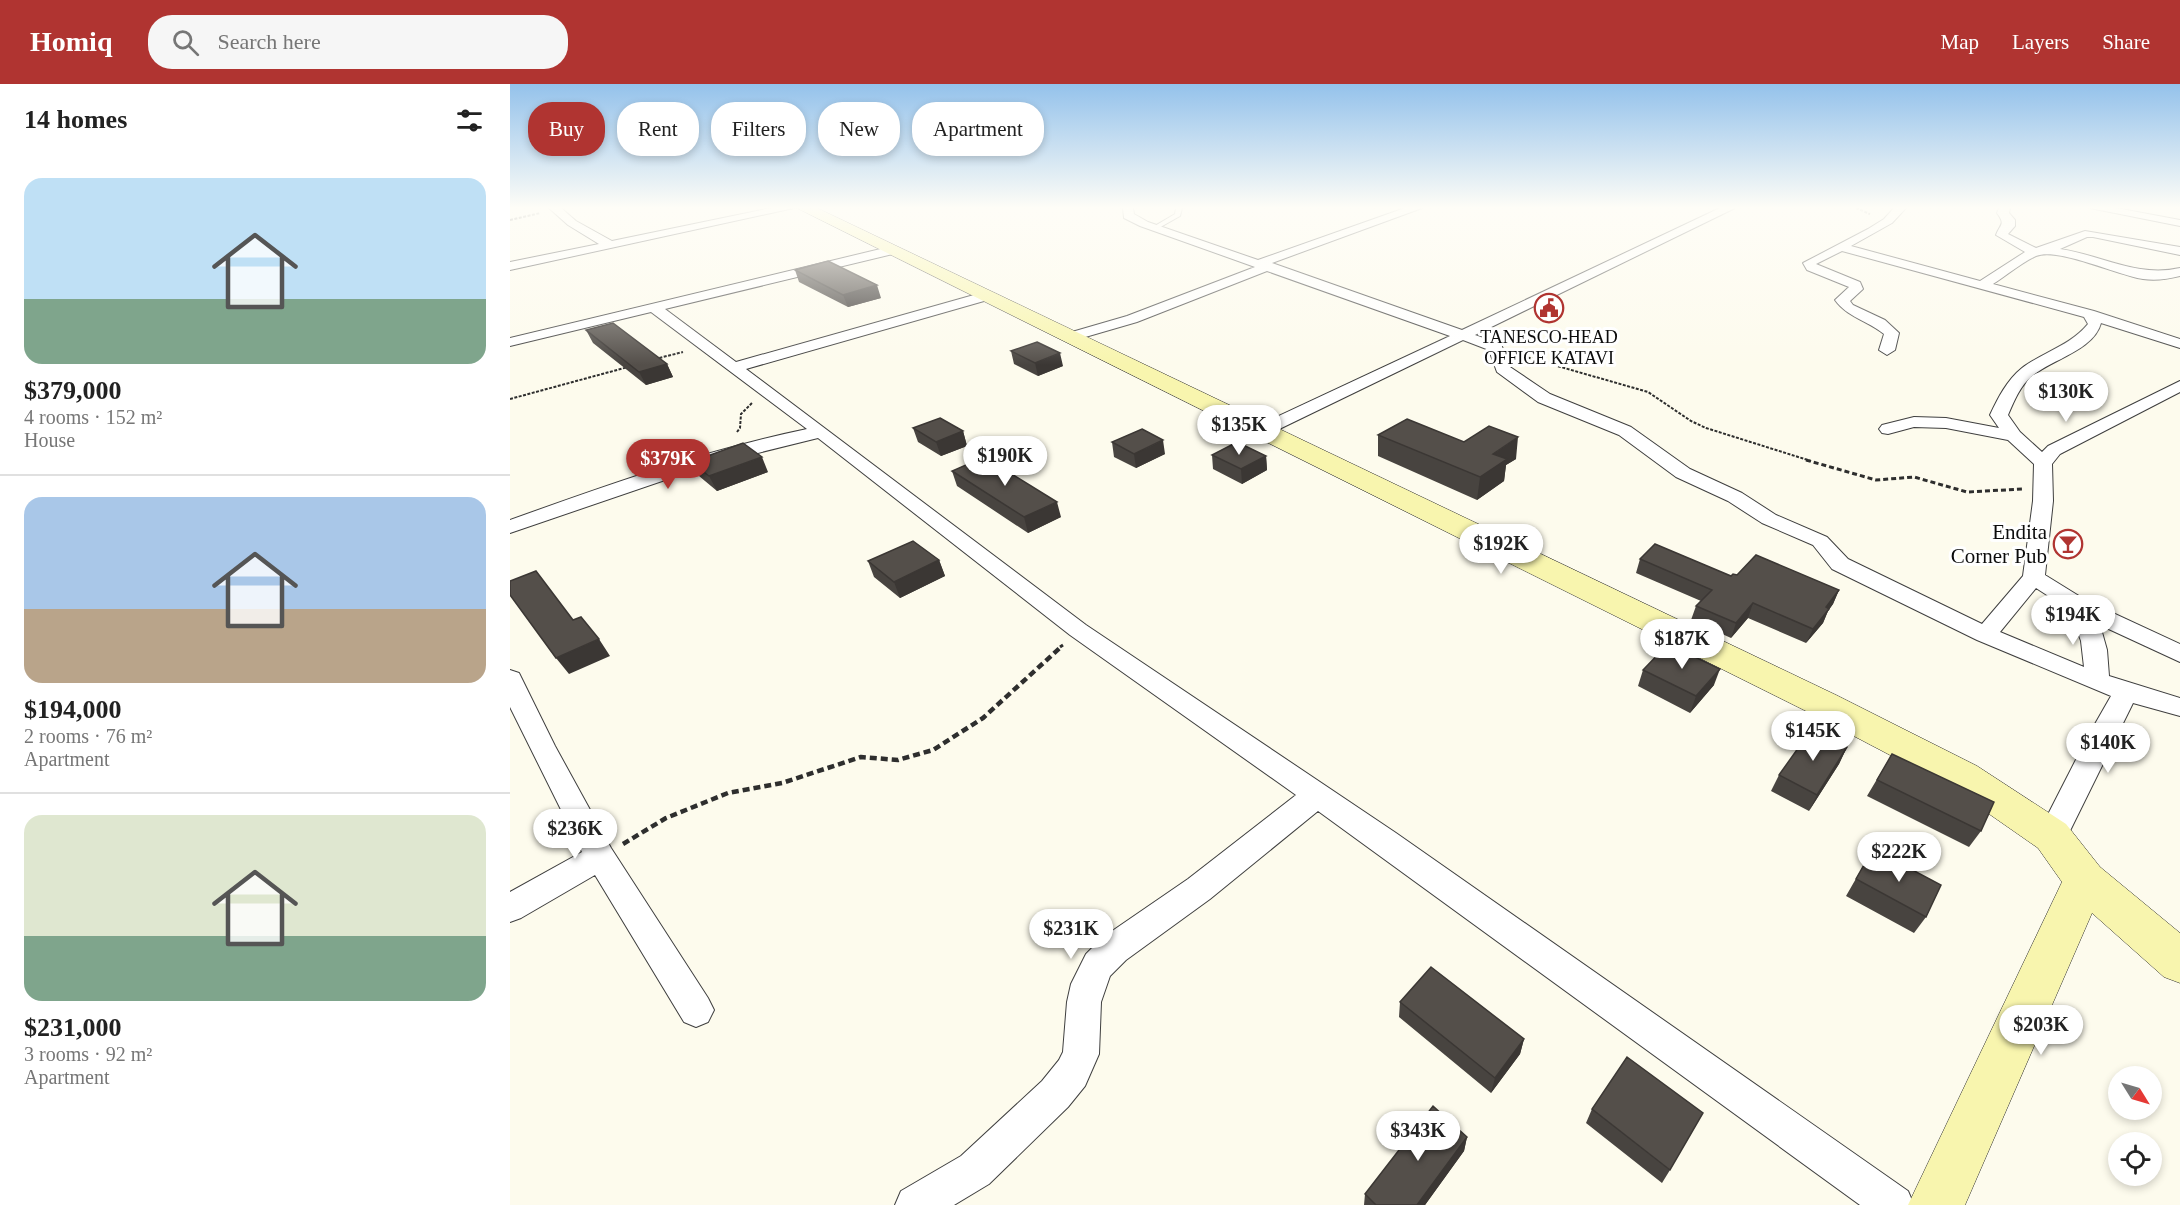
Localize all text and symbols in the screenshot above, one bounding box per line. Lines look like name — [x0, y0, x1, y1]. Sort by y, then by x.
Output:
search box — [148, 15, 568, 69]
text: Homiq — [30, 26, 112, 57]
icon: search — [169, 26, 202, 59]
text: Search here — [217, 29, 321, 54]
text: Map — [1941, 30, 1979, 54]
text: Layers — [2012, 30, 2069, 54]
text: Share — [2102, 30, 2150, 54]
chip: Buy — [528, 102, 605, 156]
chip: Rent — [617, 102, 699, 156]
chip: Filters — [711, 102, 806, 156]
chip: New — [818, 102, 900, 156]
chip: Apartment — [912, 102, 1044, 156]
icon: filters — [453, 104, 486, 137]
text: 14 homes — [24, 105, 127, 134]
icon: home — [201, 217, 309, 325]
public building icon: TANESCO-HEAD OFFICE KATAVI — [1533, 292, 1565, 324]
place label: TANESCO-HEAD OFFICE KATAVI — [1480, 327, 1618, 368]
pin: $130K — [2024, 372, 2108, 423]
text: $379,000 — [24, 376, 122, 405]
text: $130K — [2038, 380, 2094, 402]
pin: $135K — [1197, 405, 1281, 456]
text: 4 rooms · 152 m² — [24, 406, 162, 428]
text: $135K — [1211, 413, 1267, 435]
text: House — [24, 429, 75, 451]
pin: $190K — [963, 436, 1047, 487]
pin: $379K — [626, 439, 710, 490]
text: $190K — [977, 444, 1033, 466]
text: $379K — [640, 447, 696, 469]
place label: Endita Corner Pub — [1951, 520, 2048, 568]
pin: $192K — [1459, 524, 1543, 575]
bar icon: Endita Corner Pub — [2052, 528, 2084, 560]
text: $192K — [1473, 532, 1529, 554]
icon: home — [201, 536, 309, 644]
pin: $194K — [2031, 595, 2115, 646]
text: $194K — [2045, 603, 2101, 625]
pin: $187K — [1640, 619, 1724, 670]
text: $187K — [1654, 627, 1710, 649]
text: $194,000 — [24, 695, 122, 724]
pin: $145K — [1771, 711, 1855, 762]
text: $145K — [1785, 719, 1841, 741]
pin: $140K — [2066, 723, 2150, 774]
text: 2 rooms · 76 m² — [24, 725, 152, 747]
text: $140K — [2080, 731, 2136, 753]
text: Apartment — [24, 748, 110, 770]
pin: $236K — [533, 809, 617, 860]
text: $236K — [547, 817, 603, 839]
pin: $222K — [1857, 832, 1941, 883]
text: $222K — [1871, 840, 1927, 862]
icon: home — [201, 854, 309, 962]
pin: $231K — [1029, 909, 1113, 960]
text: $231K — [1043, 917, 1099, 939]
pin: $203K — [1999, 1005, 2083, 1056]
text: $231,000 — [24, 1013, 122, 1042]
text: $203K — [2013, 1013, 2069, 1035]
text: 3 rooms · 92 m² — [24, 1043, 152, 1065]
text: Apartment — [24, 1066, 110, 1088]
north arrow — [2108, 1066, 2162, 1120]
map controls — [2108, 1066, 2162, 1186]
pin: $343K — [1376, 1111, 1460, 1162]
text: $343K — [1390, 1119, 1446, 1141]
button: locate — [2108, 1132, 2162, 1186]

